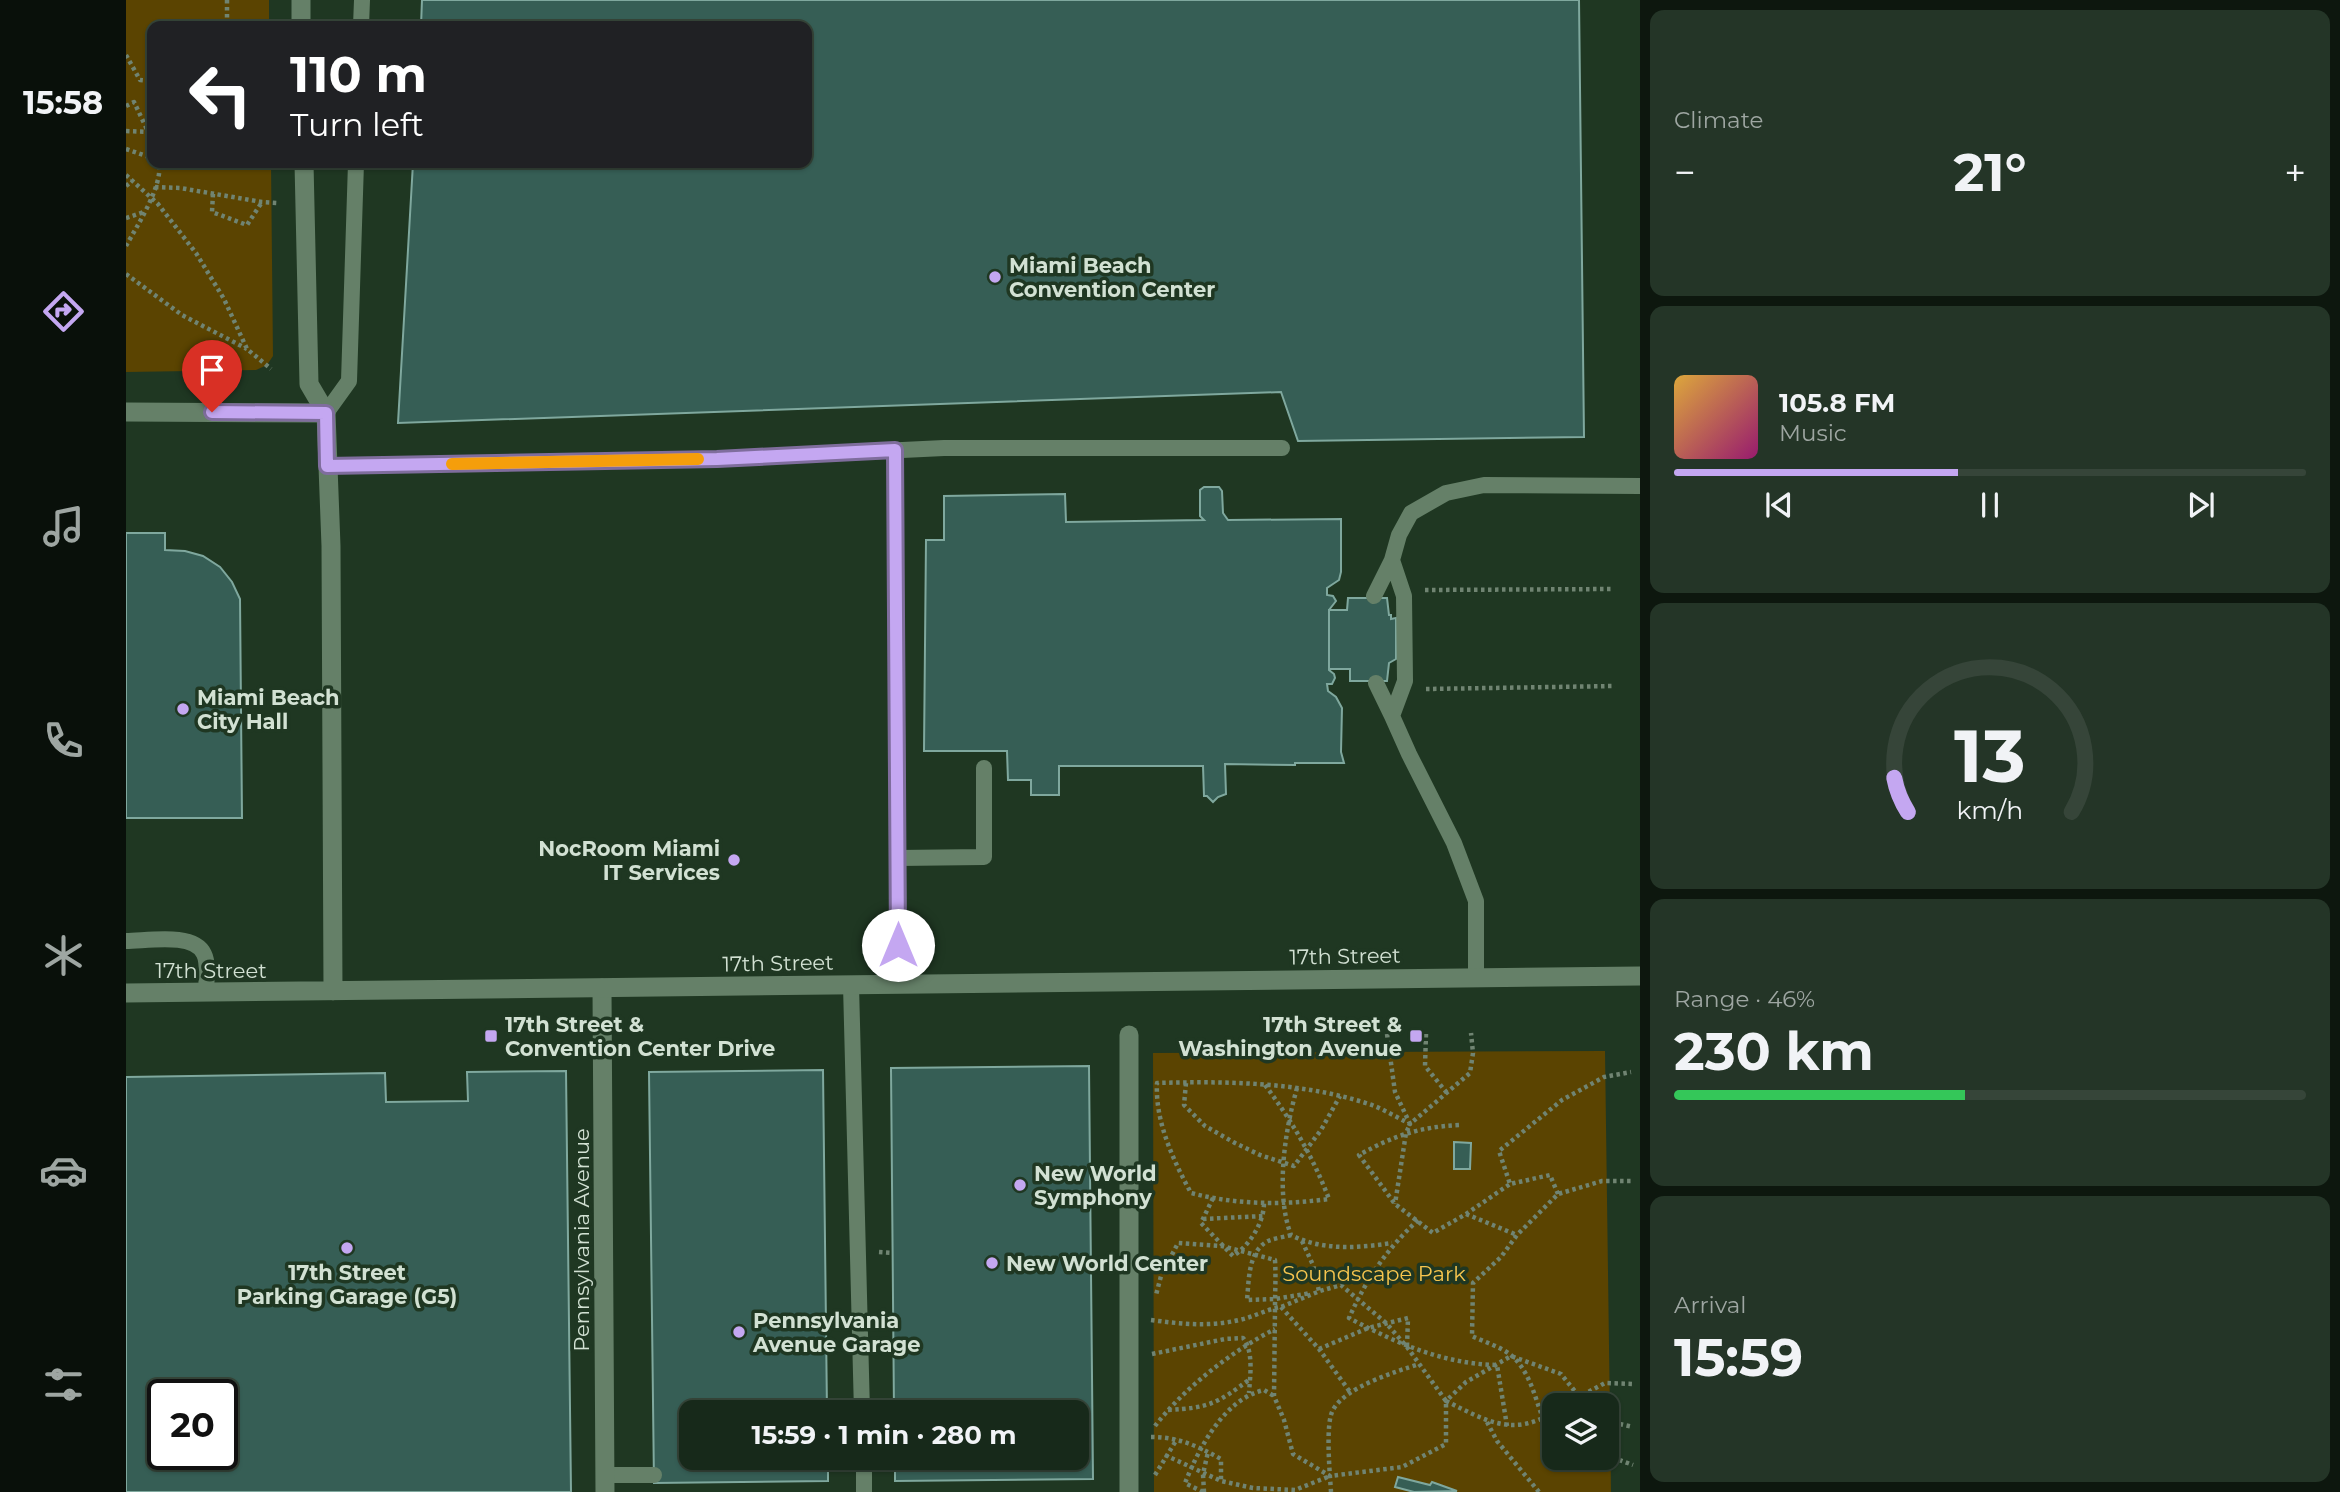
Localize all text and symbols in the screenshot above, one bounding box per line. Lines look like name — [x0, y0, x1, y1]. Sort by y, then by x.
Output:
text: 110 m — [290, 45, 427, 104]
icon: left — [175, 49, 266, 140]
text: 15:58 — [23, 83, 103, 122]
text: Turn left — [290, 105, 424, 144]
text: Climate — [1674, 106, 1763, 134]
text: 21° — [1954, 141, 2026, 204]
text: − — [1674, 149, 1696, 196]
text: + — [2284, 149, 2306, 196]
place label: Miami Beach Convention Center — [1009, 253, 1215, 302]
marker: Miami Beach Convention Center — [987, 269, 1003, 285]
icon: directions — [39, 287, 88, 336]
pin — [182, 340, 242, 412]
icon: arrive — [193, 351, 231, 389]
text: 105.8 FM — [1779, 387, 1895, 419]
text: Music — [1779, 419, 1847, 447]
icon: previous — [1760, 486, 1798, 524]
icon: pause — [1971, 486, 2009, 524]
icon: next — [2182, 486, 2220, 524]
icon: music — [39, 502, 88, 551]
place label: Miami Beach City Hall — [197, 685, 340, 734]
marker: Miami Beach City Hall — [175, 701, 191, 717]
text: 13 — [1954, 712, 2026, 800]
icon: phone — [39, 716, 88, 765]
text: km/h — [1957, 795, 2023, 825]
place label: NocRoom Miami IT Services — [538, 836, 720, 885]
marker: NocRoom Miami IT Services — [726, 852, 742, 868]
position arrow — [861, 908, 935, 982]
icon: climate — [39, 931, 88, 980]
street label: 17th Street — [1289, 943, 1401, 969]
street label: 17th Street — [722, 950, 834, 976]
street label: 17th Street — [155, 958, 267, 983]
text: Range · 46% — [1674, 985, 1815, 1013]
place label: 17th Street & Convention Center Drive — [505, 1012, 775, 1061]
place label: 17th Street & Washington Avenue — [1178, 1012, 1402, 1061]
text: 230 km — [1674, 1020, 1874, 1083]
marker: 17th Street & Convention Center Drive — [483, 1028, 499, 1044]
marker: 17th Street & Washington Avenue — [1408, 1028, 1424, 1044]
street label: Pennsylvania Avenue — [569, 1128, 594, 1352]
icon: car — [39, 1146, 88, 1195]
place label: New World Symphony — [1034, 1161, 1156, 1210]
marker: New World Symphony — [1012, 1177, 1028, 1193]
marker: 17th Street Parking Garage (G5) — [339, 1240, 355, 1256]
place label: New World Center — [1006, 1251, 1208, 1276]
marker: New World Center — [984, 1255, 1000, 1271]
place label: 17th Street Parking Garage (G5) — [237, 1260, 457, 1309]
park label: Soundscape Park — [1282, 1261, 1466, 1286]
text: Arrival — [1674, 1291, 1747, 1319]
place label: Pennsylvania Avenue Garage — [752, 1308, 921, 1357]
marker: Pennsylvania Avenue Garage — [731, 1324, 747, 1340]
text: 15:59 — [1674, 1326, 1803, 1389]
icon: filters — [39, 1360, 88, 1409]
speed limit sign: 20 — [147, 1379, 238, 1470]
map controls — [1542, 1393, 1619, 1470]
button: layers — [1542, 1393, 1619, 1470]
text: 15:59 · 1 min · 280 m — [751, 1419, 1017, 1451]

